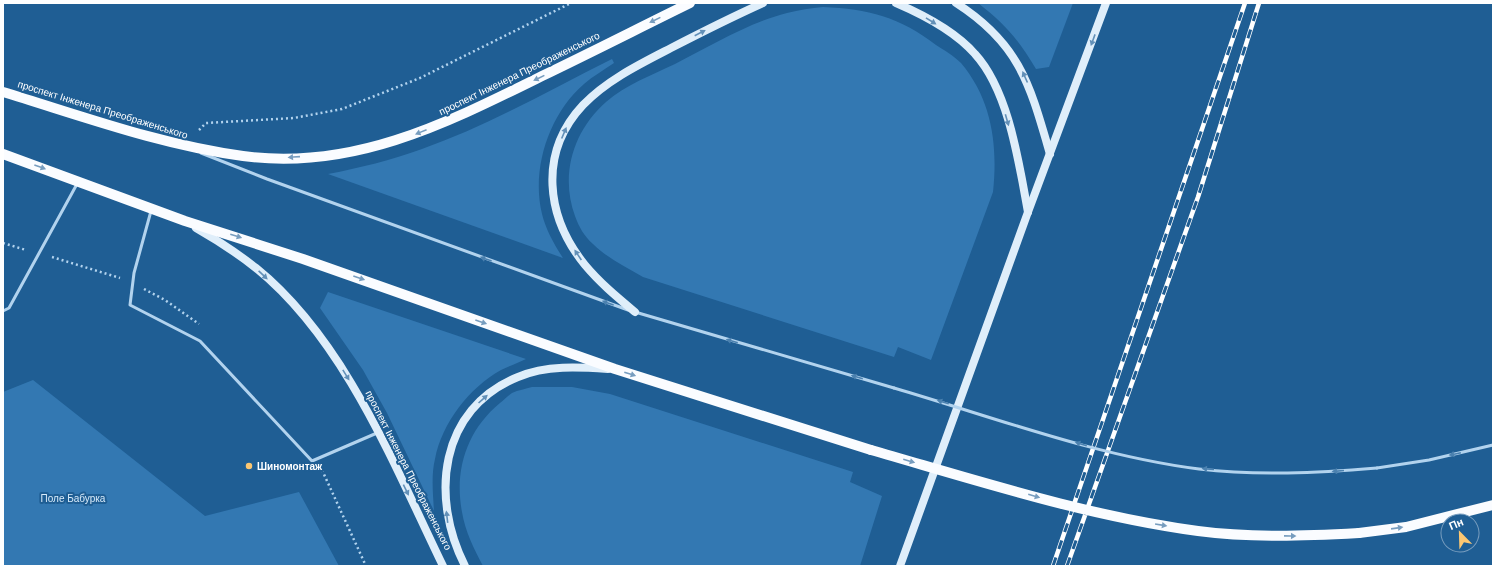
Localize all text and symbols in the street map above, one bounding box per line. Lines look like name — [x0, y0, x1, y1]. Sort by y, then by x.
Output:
one-way arrow — [650, 17, 661, 23]
one-way arrow — [925, 17, 937, 24]
street label: проспект Інженера Преображенського — [437, 29, 602, 118]
one-way arrow — [694, 30, 706, 36]
one-way arrow — [1089, 34, 1095, 46]
one-way arrow — [1022, 72, 1028, 83]
one-way arrow — [533, 75, 544, 81]
street label: проспект Інженера Преображенського — [16, 77, 190, 142]
one-way arrow — [1005, 114, 1011, 127]
one-way arrow — [561, 127, 567, 139]
one-way arrow — [414, 130, 426, 136]
one-way arrow — [288, 154, 300, 161]
one-way arrow — [34, 164, 46, 170]
one-way arrow — [230, 233, 242, 239]
one-way arrow — [575, 249, 582, 261]
one-way arrow — [479, 255, 491, 261]
one-way arrow — [258, 270, 268, 280]
one-way arrow — [353, 276, 365, 282]
one-way arrow — [601, 299, 613, 305]
one-way arrow — [476, 319, 488, 325]
one-way arrow — [726, 338, 738, 344]
one-way arrow — [342, 369, 349, 381]
one-way arrow — [625, 371, 637, 377]
one-way arrow — [851, 374, 863, 380]
street label: проспект Інженера Преображенського — [362, 388, 455, 553]
one-way arrow — [478, 394, 488, 403]
one-way arrow — [937, 399, 949, 405]
one-way arrow — [1075, 441, 1087, 447]
one-way arrow — [1449, 451, 1461, 457]
one-way arrow — [903, 458, 915, 464]
place label: Шиномонтаж — [257, 460, 323, 473]
marker: Шиномонтаж — [244, 461, 254, 471]
one-way arrow — [1202, 466, 1214, 473]
one-way arrow — [1332, 468, 1344, 475]
one-way arrow — [403, 484, 409, 495]
park label: Поле Бабурка — [41, 492, 106, 505]
one-way arrow — [1028, 494, 1040, 500]
one-way arrow — [444, 511, 451, 524]
north arrow — [1440, 513, 1480, 553]
text: Пн — [1447, 515, 1466, 533]
one-way arrow — [1155, 522, 1167, 528]
one-way arrow — [1391, 525, 1404, 531]
one-way arrow — [1284, 533, 1296, 540]

